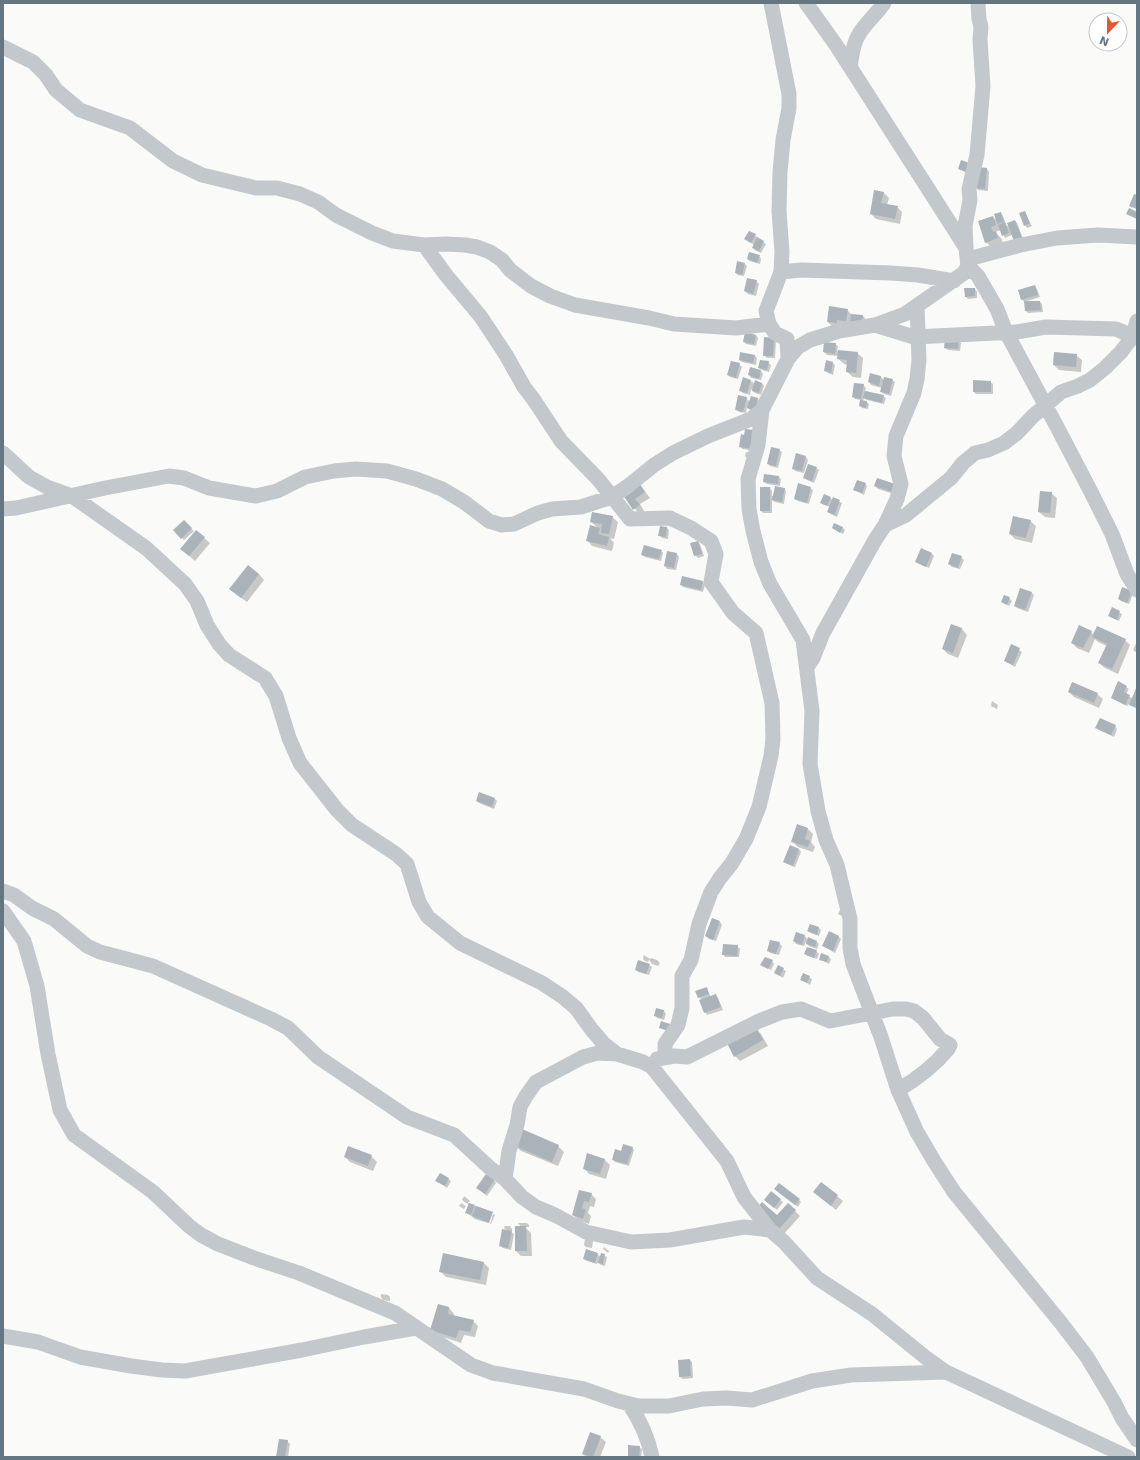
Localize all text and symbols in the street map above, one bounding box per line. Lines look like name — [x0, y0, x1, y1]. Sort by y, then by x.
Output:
north arrow — [1088, 12, 1128, 52]
text: N — [1098, 33, 1111, 49]

